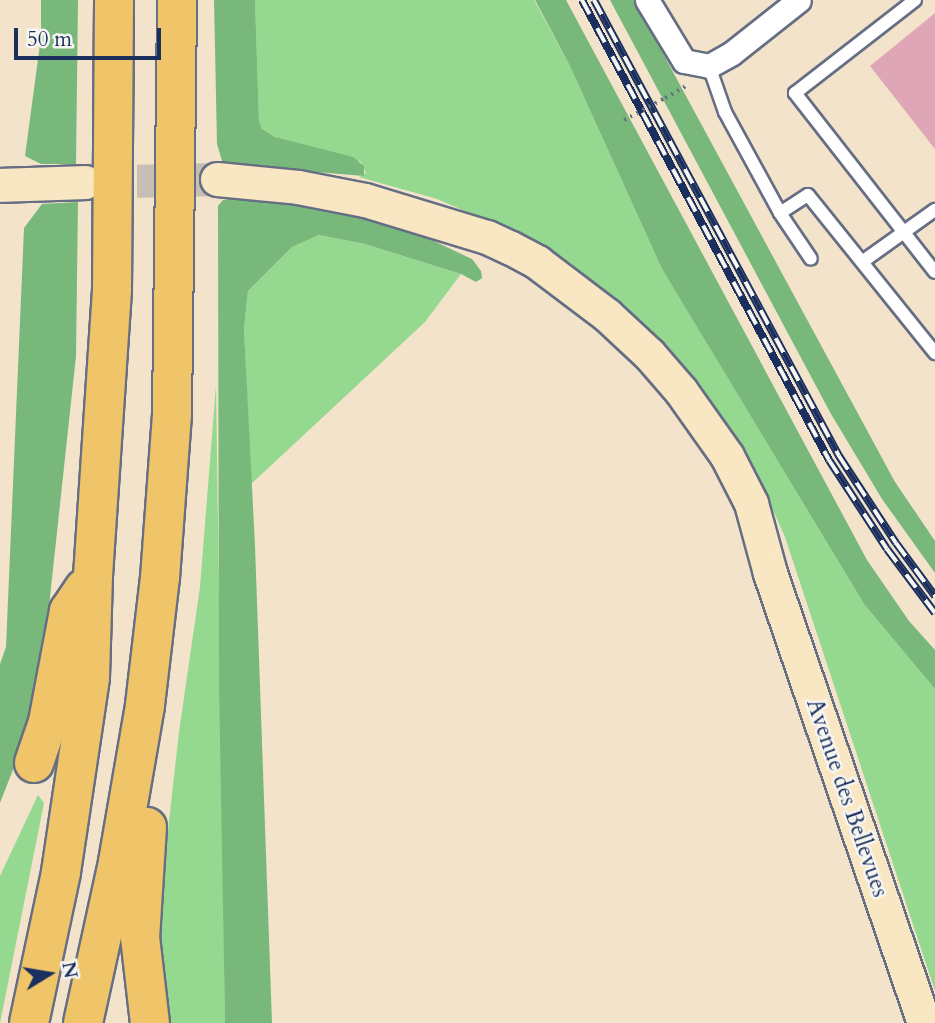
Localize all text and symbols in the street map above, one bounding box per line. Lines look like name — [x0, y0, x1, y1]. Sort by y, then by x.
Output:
scale bar — [18, 14, 164, 58]
text: 50 m — [27, 25, 72, 54]
street label: Avenue des Bellevues — [800, 695, 894, 901]
north arrow — [14, 939, 84, 1009]
text: N — [55, 959, 84, 981]

